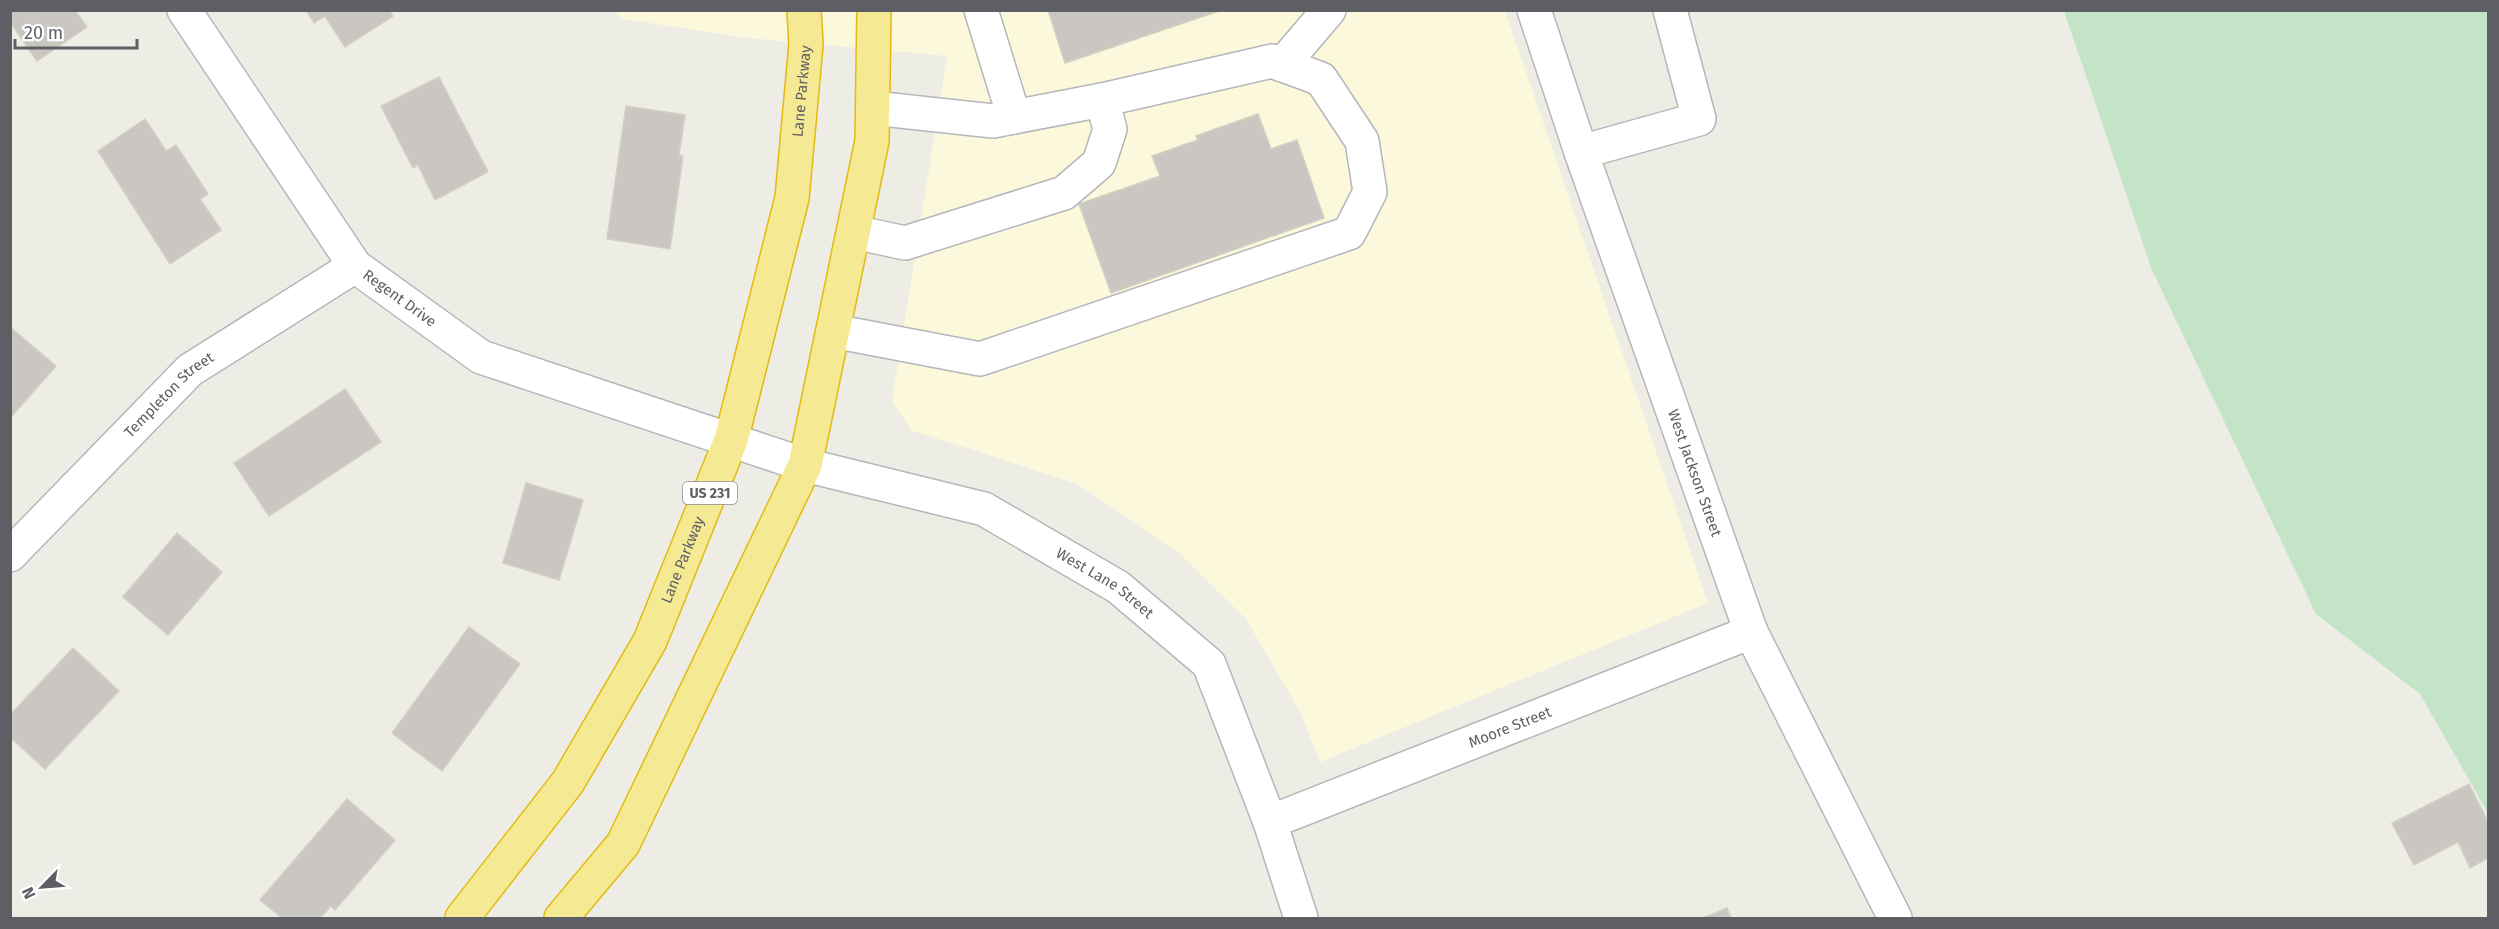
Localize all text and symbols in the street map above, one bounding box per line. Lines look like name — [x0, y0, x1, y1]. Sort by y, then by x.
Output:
scale bar — [15, 12, 136, 50]
text: 20 m — [24, 22, 63, 44]
street label: Lane Parkway — [789, 44, 815, 138]
street label: Regent Drive — [359, 266, 440, 331]
street label: Templeton Street — [120, 348, 218, 441]
street label: West Jackson Street — [1664, 407, 1726, 539]
road number: US 231 — [683, 482, 737, 504]
street label: Lane Parkway — [657, 513, 708, 606]
street label: West Lane Street — [1053, 544, 1158, 623]
street label: Moore Street — [1466, 703, 1554, 752]
north arrow — [12, 857, 72, 917]
text: N — [18, 884, 40, 902]

